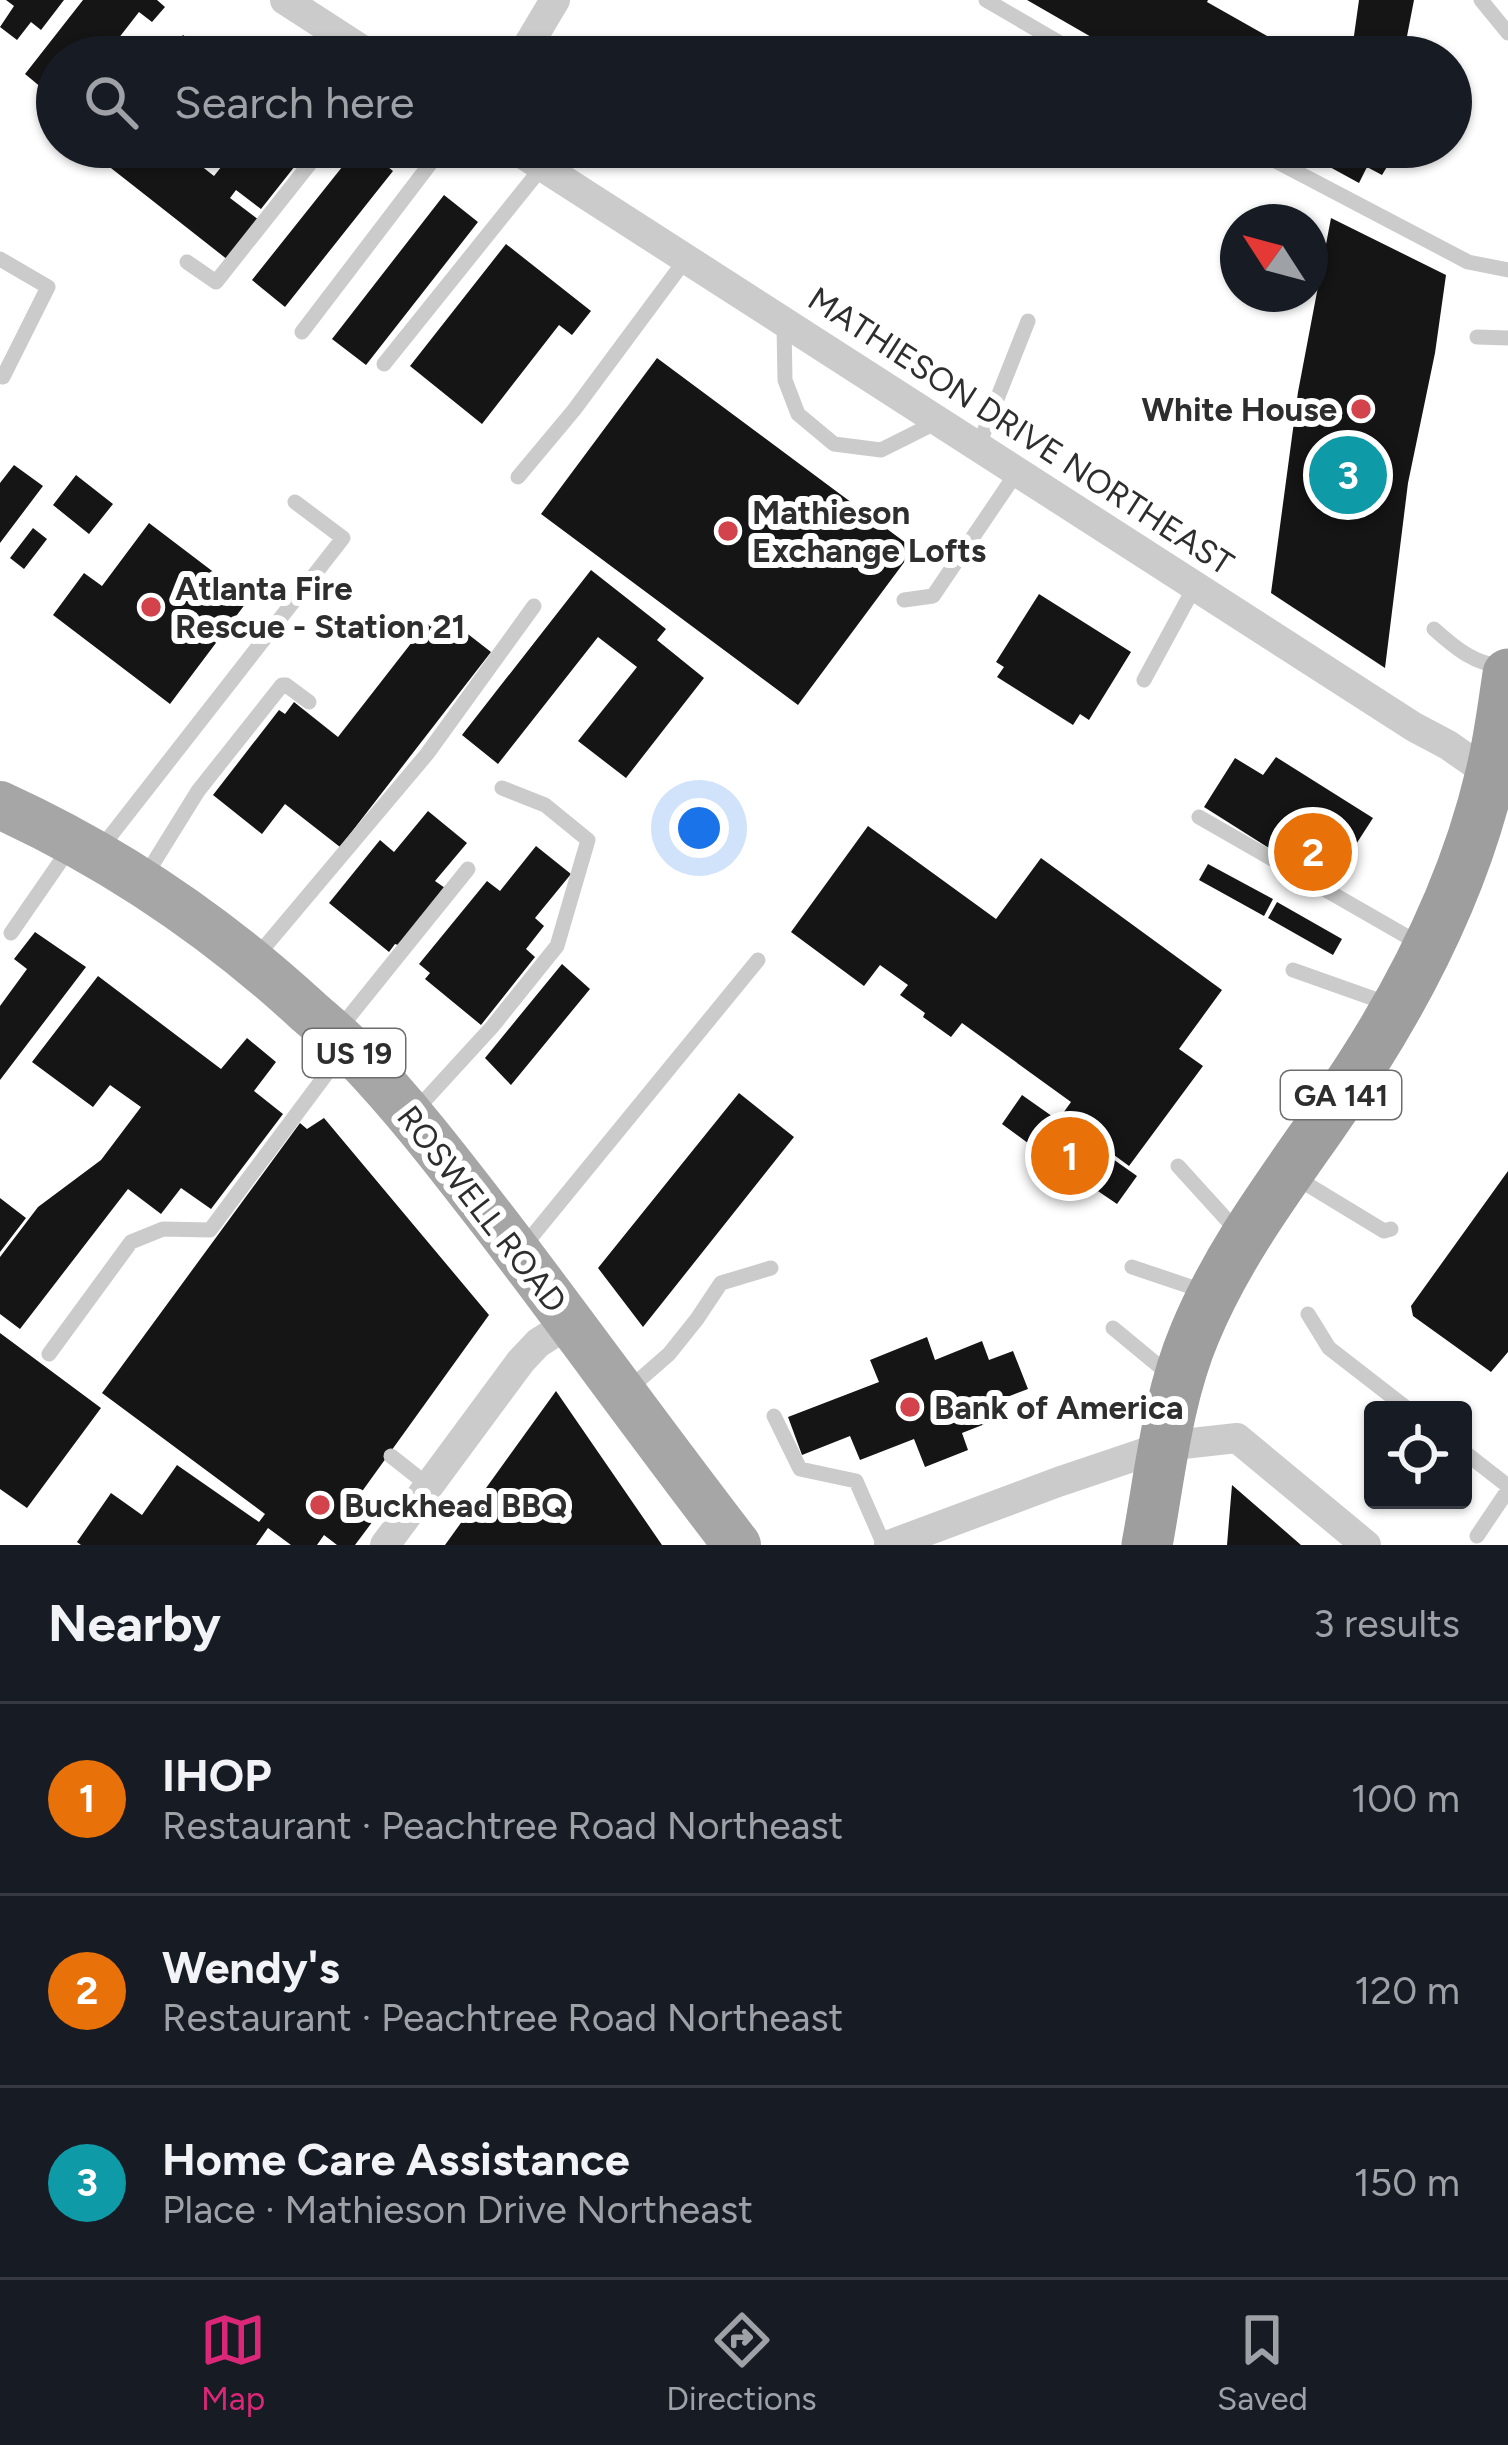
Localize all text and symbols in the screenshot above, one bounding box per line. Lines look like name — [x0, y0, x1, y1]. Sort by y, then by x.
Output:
search box — [36, 36, 1472, 168]
icon: search — [78, 69, 144, 135]
text: Search here — [174, 75, 414, 129]
north arrow — [1220, 204, 1328, 312]
street label: MATHIESON DRIVE NORTHEAST — [801, 279, 1241, 583]
place label: White House — [1142, 390, 1337, 429]
marker: White House — [1348, 396, 1374, 422]
pin: 3 — [1309, 430, 1387, 520]
place label: Mathieson Exchange Lofts — [752, 493, 986, 570]
marker: Mathieson Exchange Lofts — [715, 518, 741, 544]
place label: Atlanta Fire Rescue - Station 21 — [175, 569, 465, 646]
marker: Atlanta Fire Rescue - Station 21 — [138, 594, 164, 620]
your location — [669, 798, 729, 858]
pin: 2 — [1274, 807, 1352, 897]
road number: US 19 — [303, 1029, 405, 1077]
road number: GA 141 — [1281, 1071, 1401, 1119]
street label: ROSWELL ROAD — [389, 1098, 575, 1320]
pin: 1 — [1031, 1111, 1109, 1201]
place label: Bank of America — [934, 1388, 1184, 1427]
marker: Bank of America — [897, 1394, 923, 1420]
map controls — [1364, 1401, 1472, 1509]
button: locate — [1364, 1401, 1472, 1509]
place label: Buckhead BBQ — [344, 1486, 567, 1525]
marker: Buckhead BBQ — [307, 1492, 333, 1518]
text: Nearby — [48, 1593, 221, 1654]
text: 3 results — [1313, 1600, 1460, 1647]
text: IHOP — [162, 1748, 271, 1802]
text: 1 — [79, 1775, 95, 1822]
text: 100 m — [1351, 1775, 1460, 1822]
text: Restaurant · Peachtree Road Northeast — [162, 1802, 843, 1849]
text: Wendy's — [162, 1940, 340, 1994]
text: 2 — [76, 1967, 98, 2014]
text: 120 m — [1354, 1967, 1460, 2014]
text: Restaurant · Peachtree Road Northeast — [162, 1994, 843, 2041]
text: Home Care Assistance — [162, 2132, 630, 2186]
text: 3 — [76, 2159, 98, 2206]
text: 150 m — [1354, 2159, 1460, 2206]
text: Place · Mathieson Drive Northeast — [162, 2186, 753, 2233]
tab: Map — [200, 2307, 266, 2418]
tab: Directions — [666, 2307, 817, 2418]
tab: Saved — [1217, 2307, 1308, 2418]

